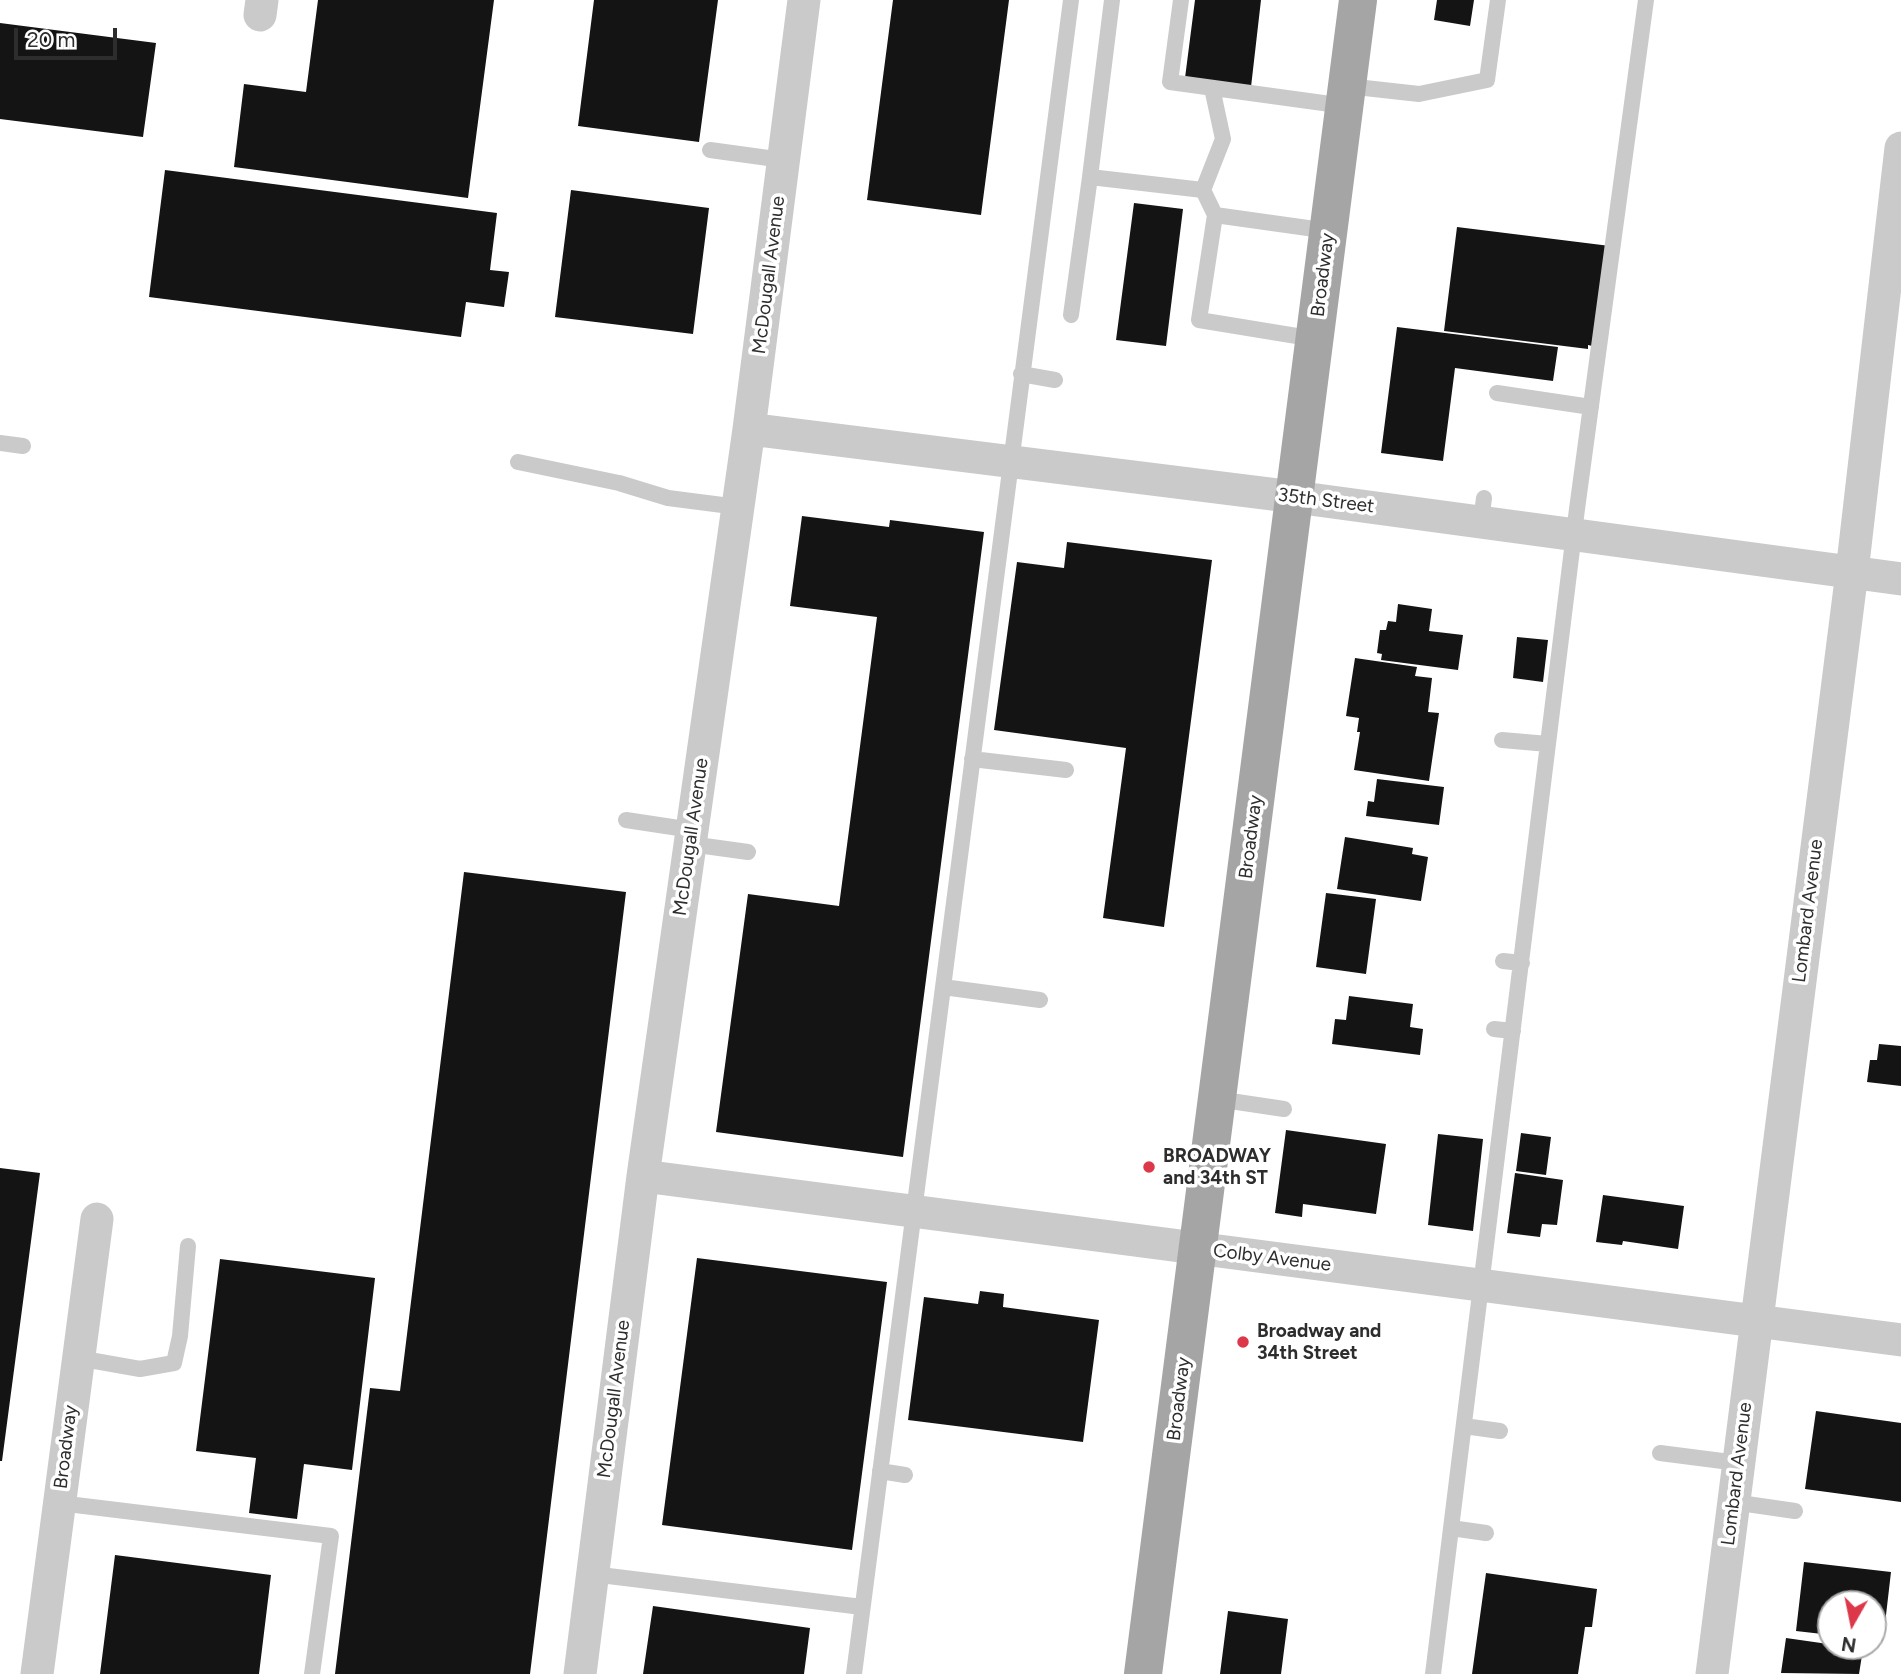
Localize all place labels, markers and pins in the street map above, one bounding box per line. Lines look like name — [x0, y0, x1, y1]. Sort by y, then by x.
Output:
place label: BROADWAY and 34th ST — [1163, 1145, 1271, 1189]
marker: BROADWAY and 34th ST — [1141, 1159, 1157, 1175]
place label: Broadway and 34th Street — [1257, 1320, 1381, 1364]
marker: Broadway and 34th Street — [1235, 1334, 1251, 1350]

